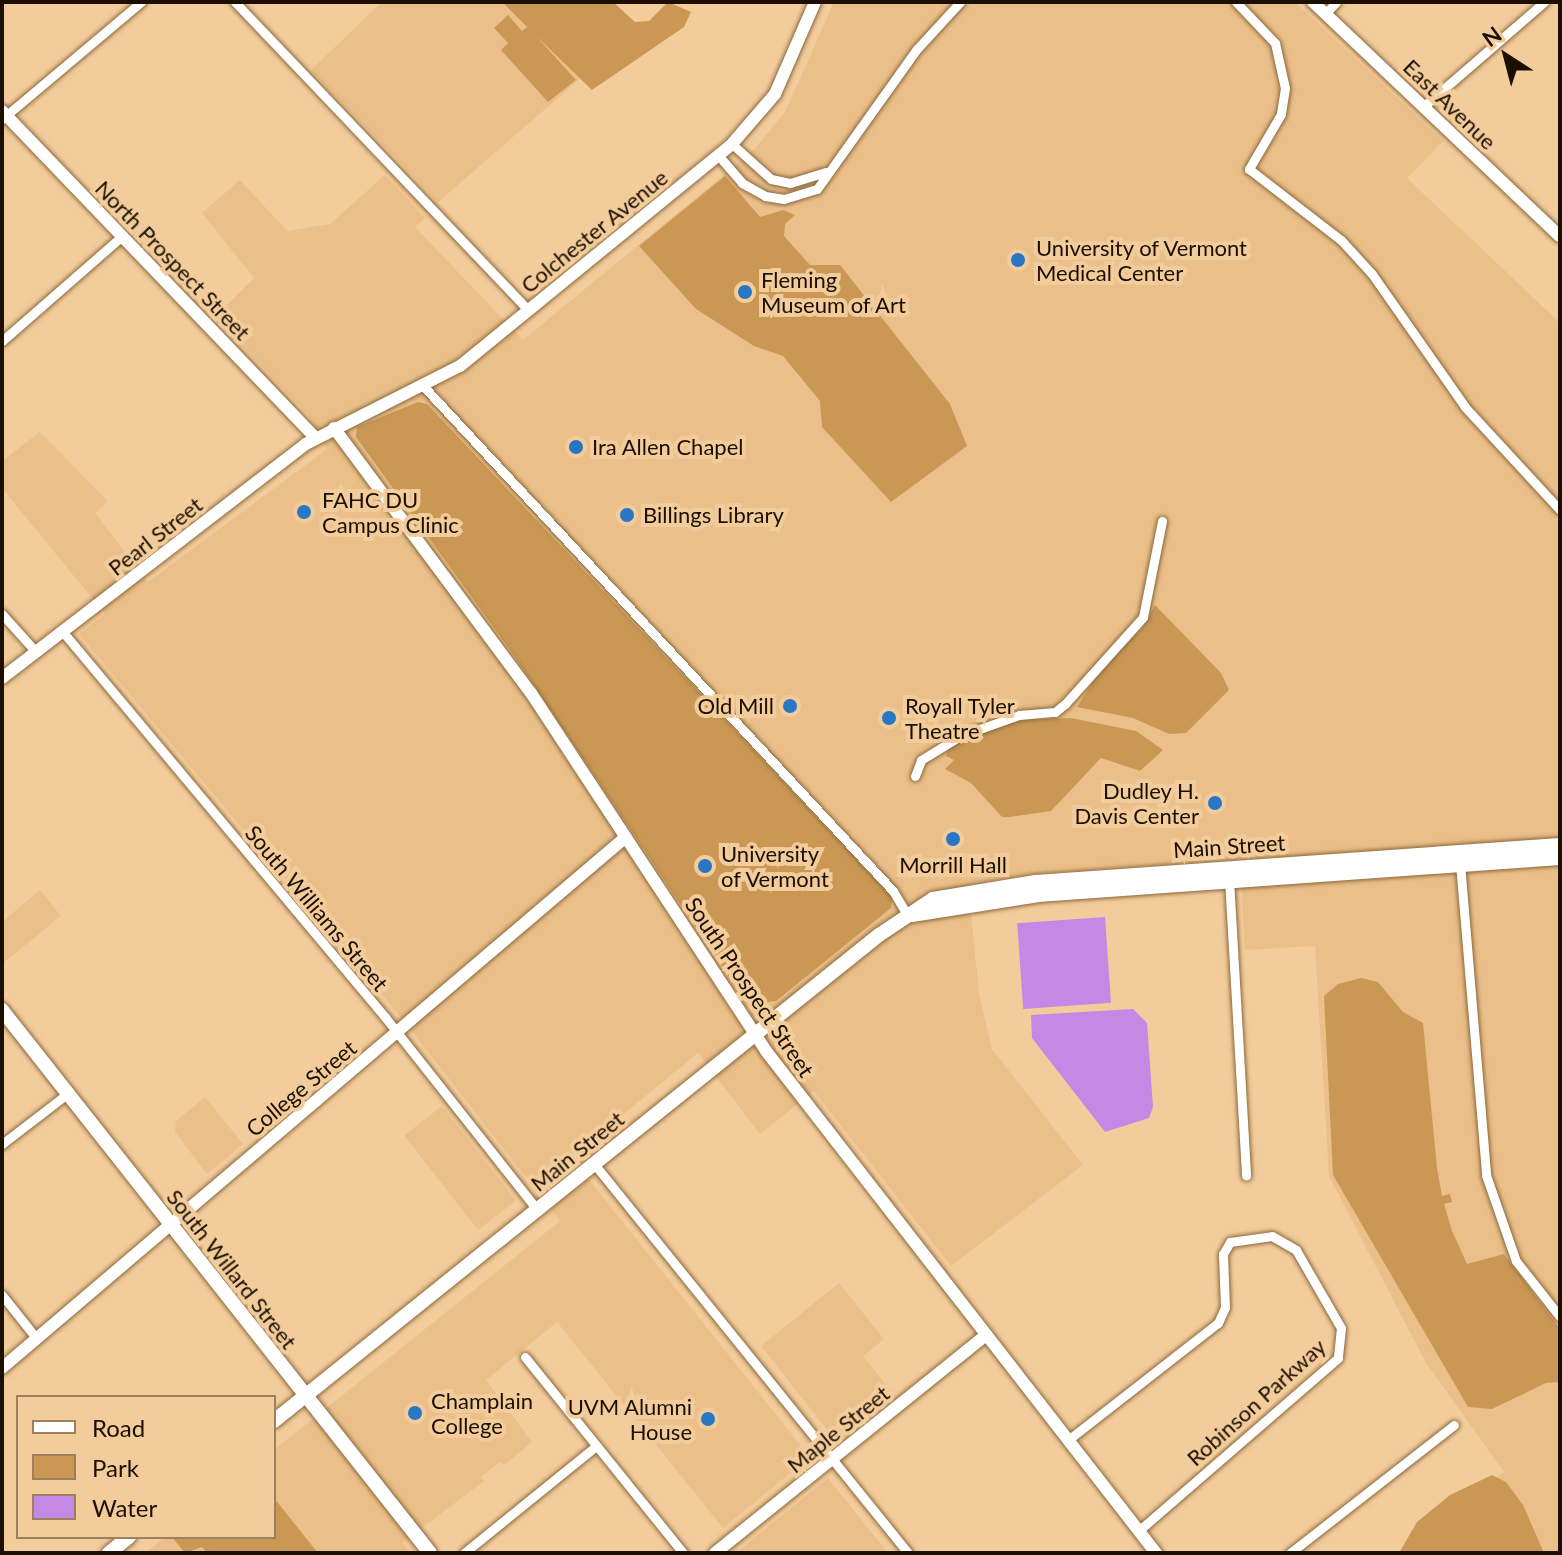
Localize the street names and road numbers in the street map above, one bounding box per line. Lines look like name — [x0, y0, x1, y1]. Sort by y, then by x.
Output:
street label: East Avenue — [1398, 53, 1502, 155]
street label: Colchester Avenue — [515, 163, 673, 299]
street label: North Prospect Street — [90, 175, 256, 345]
street label: Pearl Street — [103, 491, 207, 581]
street label: South Williams Street — [240, 820, 394, 996]
street label: Main Street — [1172, 829, 1286, 863]
street label: South Prospect Street — [680, 892, 820, 1082]
street label: College Street — [241, 1034, 361, 1142]
street label: Main Street — [525, 1105, 629, 1197]
street label: South Willard Street — [162, 1184, 302, 1354]
street label: Robinson Parkway — [1181, 1333, 1331, 1471]
street label: Maple Street — [782, 1380, 894, 1478]

